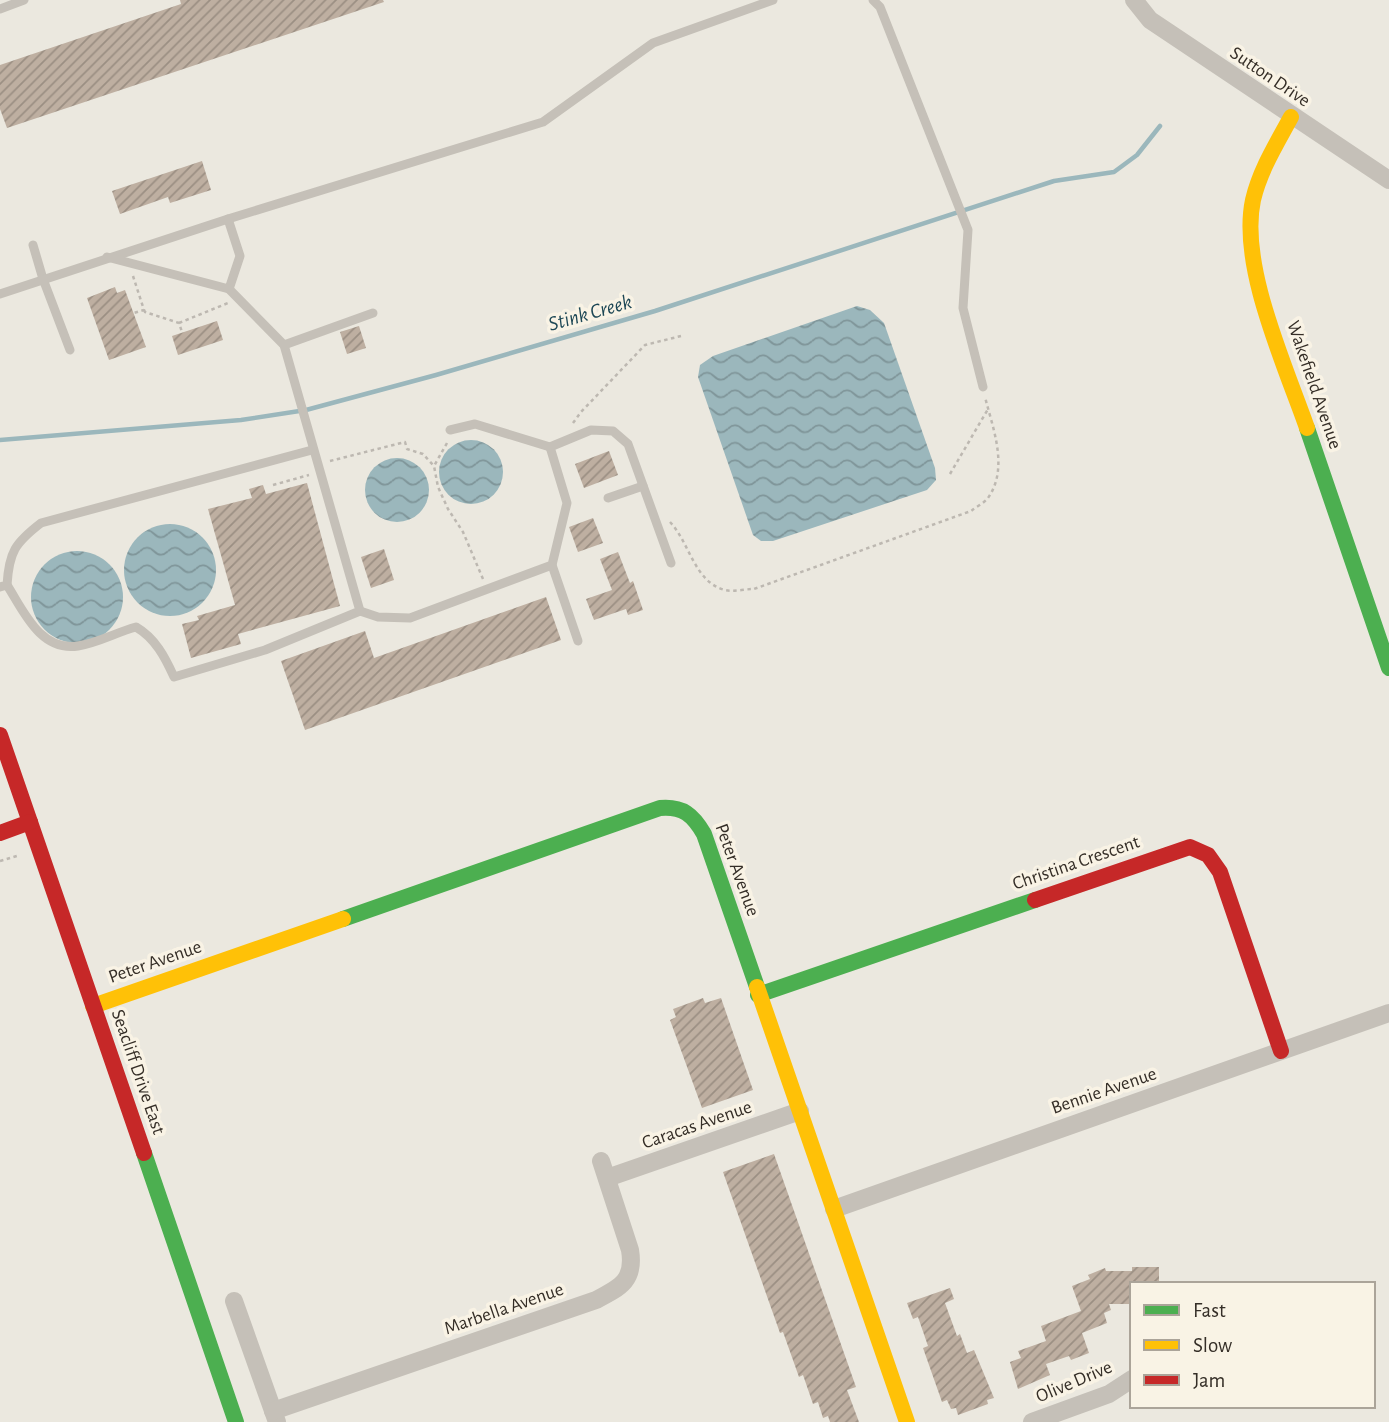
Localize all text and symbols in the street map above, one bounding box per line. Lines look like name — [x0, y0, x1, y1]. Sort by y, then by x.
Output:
street label: Sutton Drive — [1227, 43, 1313, 111]
water label: Stink Creek — [546, 291, 635, 335]
street label: Wakefield Avenue — [1283, 318, 1345, 452]
street label: Peter Avenue — [711, 821, 763, 919]
street label: Christina Crescent — [1010, 832, 1142, 894]
street label: Peter Avenue — [106, 937, 204, 987]
street label: Seacliff Drive East — [108, 1007, 168, 1137]
street label: Bennie Avenue — [1049, 1064, 1159, 1118]
street label: Caracas Avenue — [640, 1097, 754, 1153]
street label: Marbella Avenue — [442, 1280, 566, 1338]
legend — [1130, 1282, 1375, 1408]
text: Fast — [1193, 1300, 1226, 1321]
text: Slow — [1193, 1335, 1232, 1356]
street label: Olive Drive — [1033, 1358, 1115, 1406]
text: Jam — [1193, 1370, 1225, 1391]

